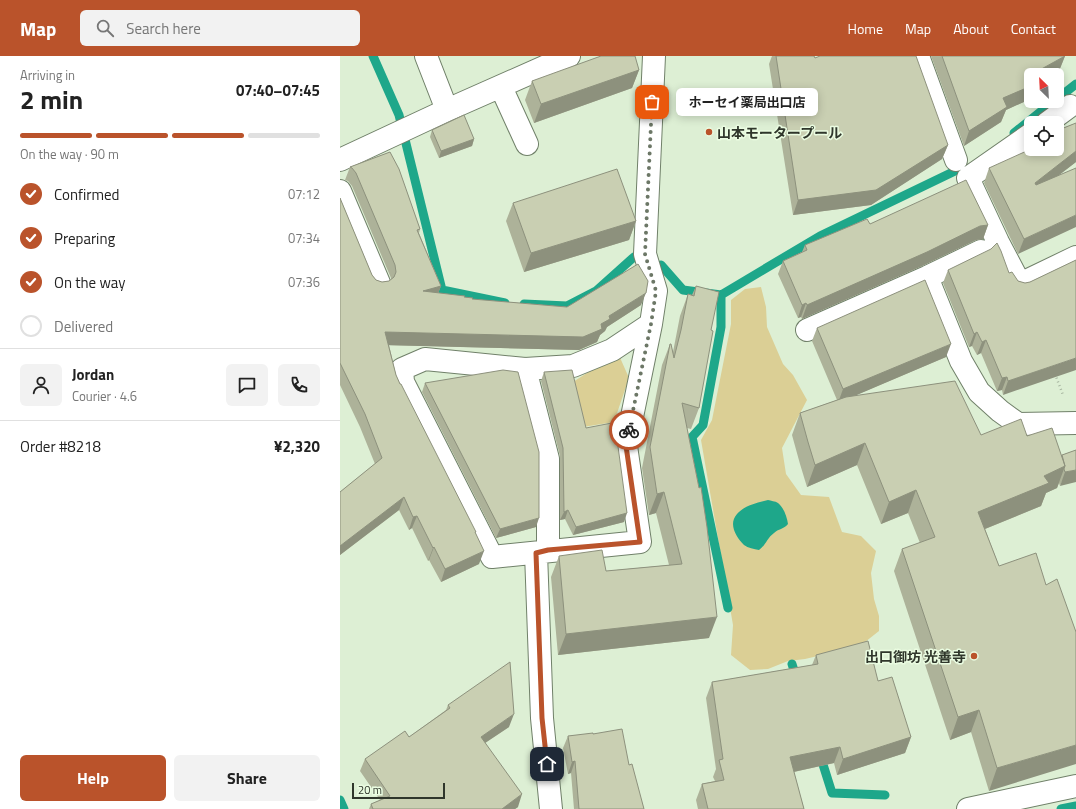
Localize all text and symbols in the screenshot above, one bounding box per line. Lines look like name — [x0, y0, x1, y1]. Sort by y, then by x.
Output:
search box — [80, 10, 360, 46]
text: Map — [20, 14, 56, 43]
icon: search — [94, 17, 116, 39]
text: Search here — [126, 17, 201, 40]
text: Home — [848, 18, 883, 39]
text: Map — [905, 18, 931, 39]
text: About — [953, 18, 989, 39]
text: Contact — [1011, 18, 1056, 39]
text: Arriving in — [20, 65, 75, 85]
north arrow — [1024, 68, 1064, 108]
map controls — [1024, 68, 1064, 156]
text: 07:40–07:45 — [236, 79, 320, 102]
text: 2 min — [20, 80, 83, 119]
pin — [635, 85, 669, 119]
callout: ホーセイ薬局出口店 — [676, 88, 818, 116]
icon: bag — [641, 91, 663, 113]
text: ホーセイ薬局出口店 — [688, 92, 806, 112]
button: locate — [1024, 116, 1064, 156]
place label: 山本モータープール — [717, 122, 842, 143]
marker: 山本モータープール — [704, 127, 714, 137]
text: On the way · 90 m — [20, 144, 119, 164]
icon: check — [20, 183, 42, 205]
text: Confirmed — [54, 183, 119, 206]
text: 07:12 — [288, 184, 320, 204]
icon: check — [20, 227, 42, 249]
text: Preparing — [54, 227, 115, 250]
text: 07:34 — [288, 228, 320, 248]
icon: check — [20, 271, 42, 293]
text: On the way — [54, 271, 126, 294]
text: 07:36 — [288, 272, 320, 292]
text: Delivered — [54, 315, 113, 338]
text: Jordan — [72, 363, 114, 386]
button: person — [20, 364, 62, 406]
button: chat — [226, 364, 268, 406]
button: phone — [278, 364, 320, 406]
text: Courier · 4.6 — [72, 386, 137, 406]
courier — [609, 410, 649, 450]
icon: bike — [618, 419, 640, 441]
text: Order #8218 — [20, 435, 101, 458]
text: ¥2,320 — [274, 435, 320, 458]
place label: 出口御坊 光善寺 — [865, 646, 966, 667]
marker: 出口御坊 光善寺 — [969, 651, 979, 661]
pin — [530, 747, 564, 781]
icon: home — [536, 753, 558, 775]
button: Help — [20, 755, 166, 801]
button: Share — [174, 755, 320, 801]
scale bar — [352, 781, 445, 800]
text: 20 m — [358, 782, 382, 798]

